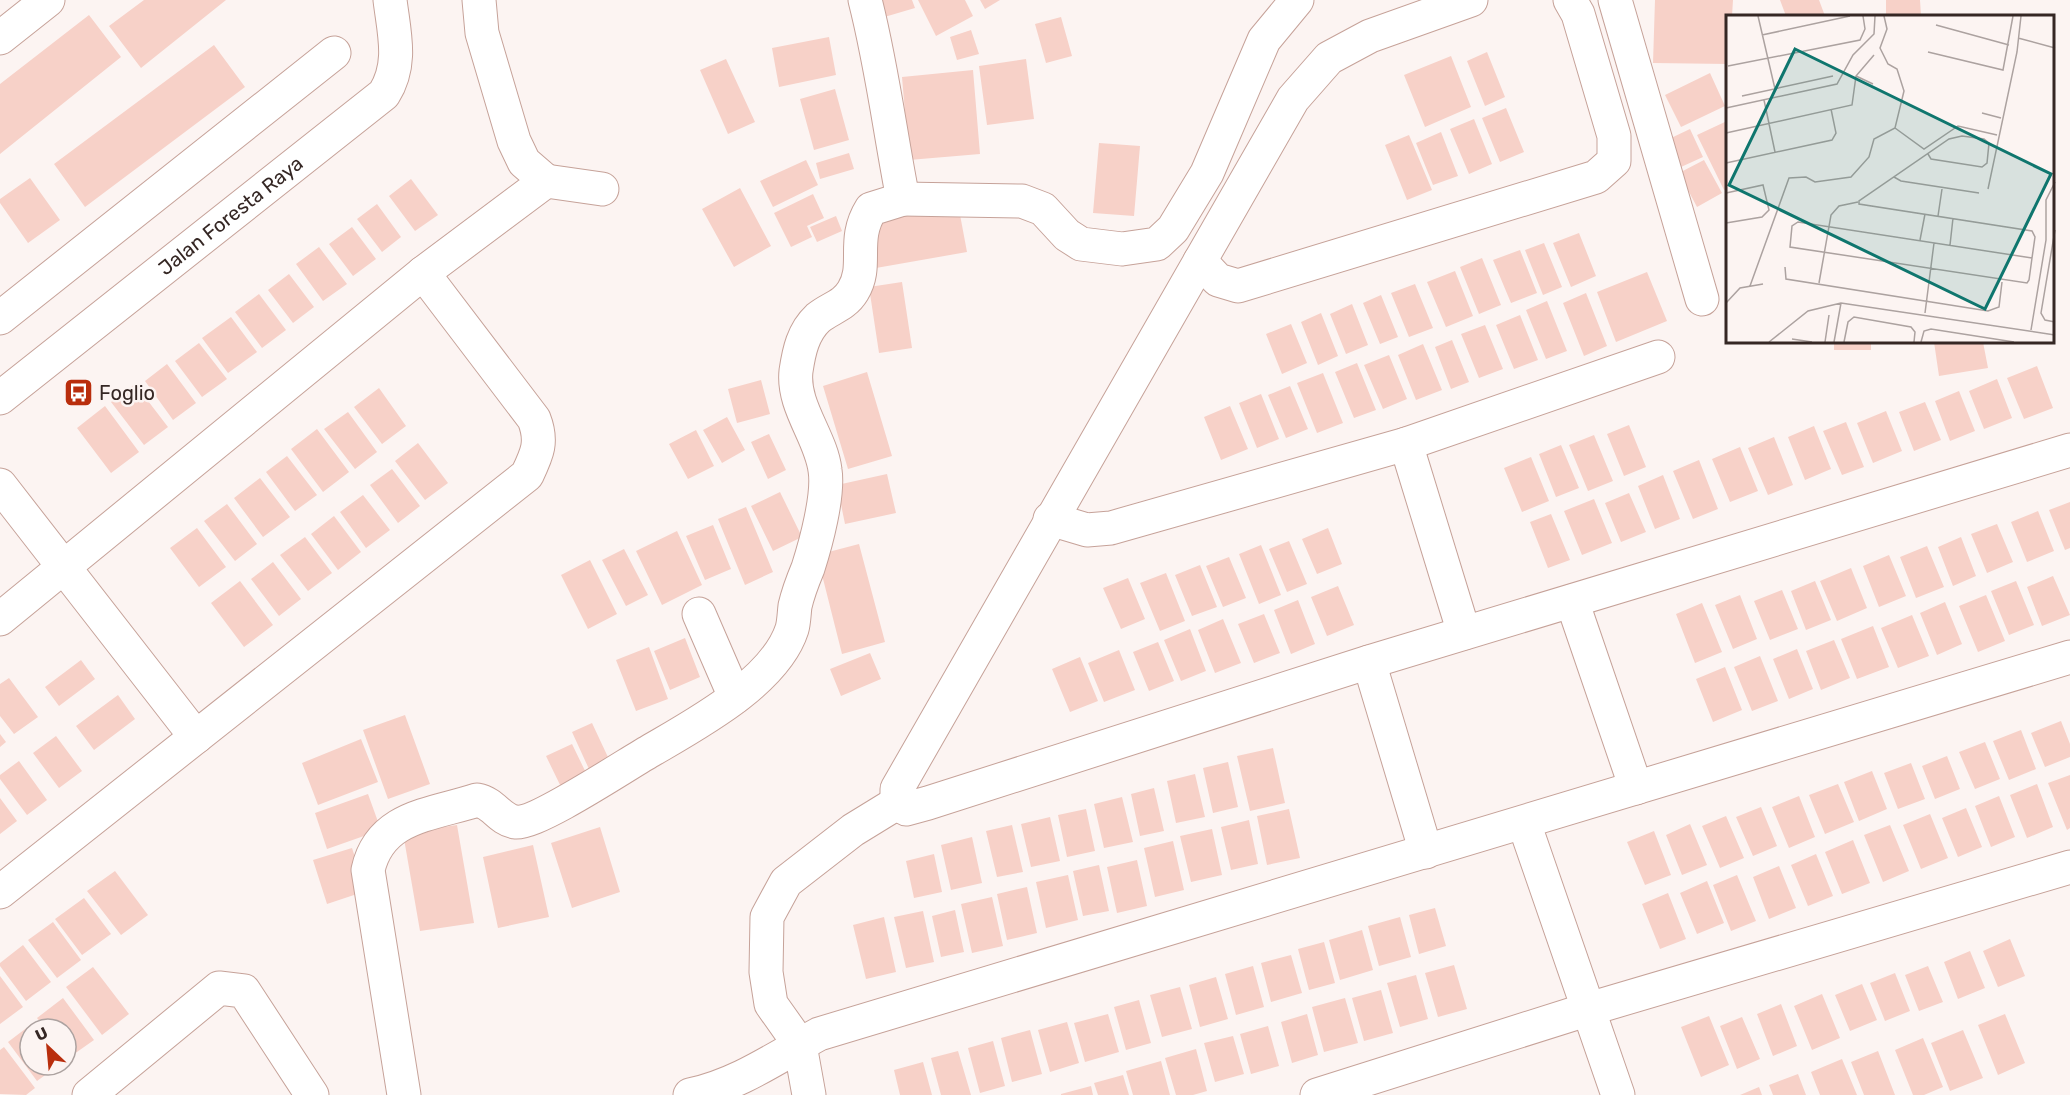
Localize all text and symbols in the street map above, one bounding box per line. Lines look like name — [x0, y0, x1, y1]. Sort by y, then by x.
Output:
inset map — [1726, 15, 2055, 344]
street label: Jalan Foresta Raya — [153, 151, 308, 280]
bus stop icon: Foglio — [62, 377, 94, 409]
place label: Foglio — [99, 381, 155, 405]
north arrow — [18, 1017, 78, 1077]
text: U — [32, 1023, 51, 1045]

